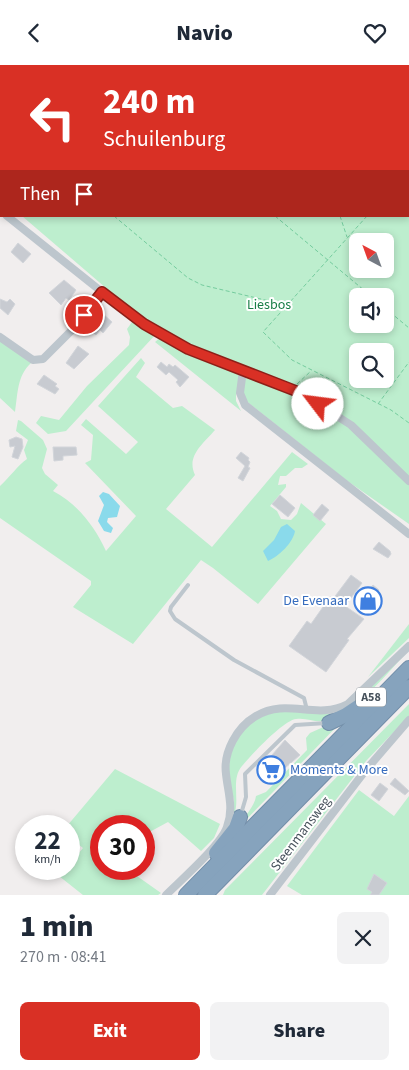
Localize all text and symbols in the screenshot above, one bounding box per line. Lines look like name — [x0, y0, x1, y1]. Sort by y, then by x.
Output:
text: Navio — [176, 17, 233, 49]
icon: back — [20, 19, 48, 47]
icon: heart — [361, 19, 389, 47]
text: 240 m — [103, 77, 195, 127]
icon: left — [20, 85, 85, 150]
text: Schuilenburg — [103, 123, 225, 155]
icon: arrive — [70, 180, 98, 208]
text: Then — [20, 181, 60, 208]
north arrow — [349, 233, 394, 277]
map controls — [349, 233, 394, 388]
button: sound — [349, 288, 394, 333]
pin — [63, 294, 105, 336]
park label: Liesbos — [247, 295, 291, 315]
icon: arrive — [70, 301, 98, 329]
button: search — [349, 343, 394, 388]
position arrow — [291, 377, 343, 429]
shop icon: De Evenaar — [353, 586, 383, 616]
place label: De Evenaar — [283, 591, 349, 611]
road number: A58 — [356, 687, 386, 707]
supermarket icon: Moments & More — [256, 755, 286, 785]
place label: Moments & More — [290, 760, 388, 780]
street label: Steenmansweg — [266, 792, 336, 876]
speed limit sign: 30 — [90, 815, 155, 880]
text: 22 — [34, 823, 61, 859]
text: km/h — [34, 851, 61, 868]
text: 1 min — [20, 905, 94, 948]
button: close — [337, 912, 389, 964]
text: 270 m · 08:41 — [20, 946, 107, 968]
button: Exit — [20, 1002, 200, 1060]
button: Share — [210, 1002, 389, 1060]

